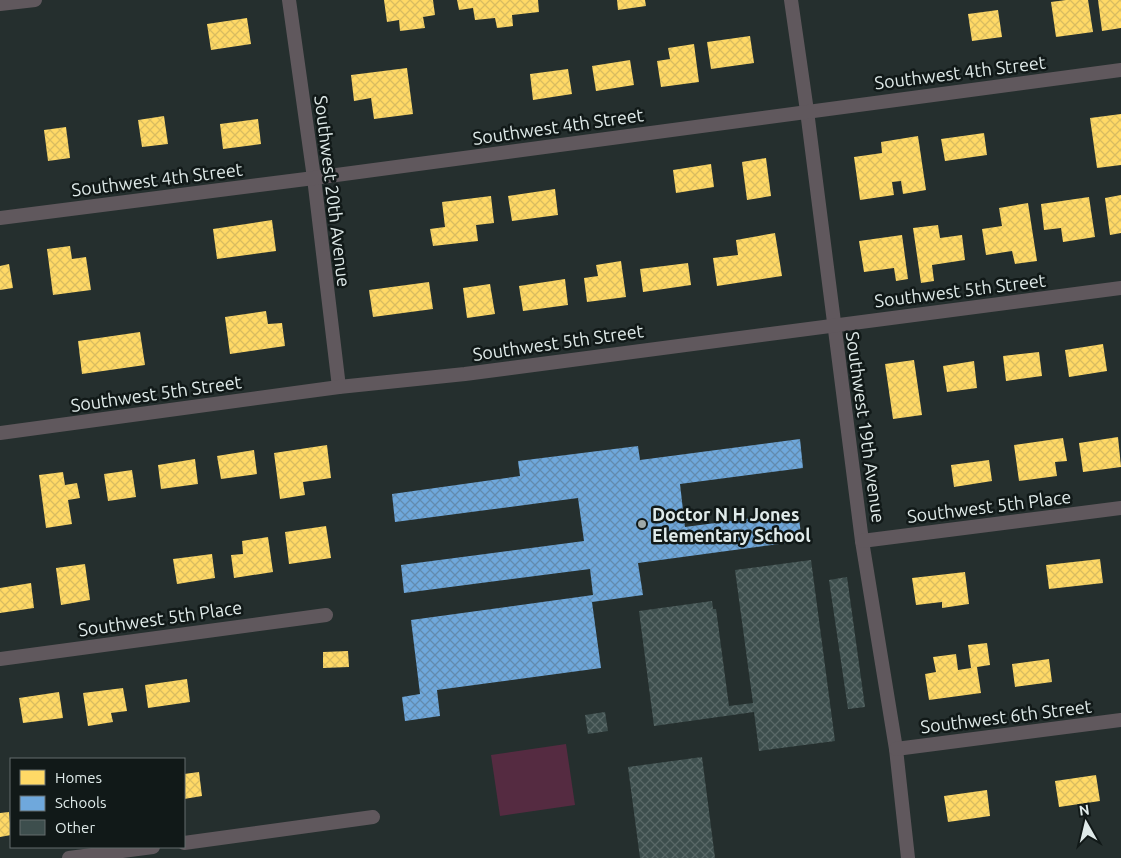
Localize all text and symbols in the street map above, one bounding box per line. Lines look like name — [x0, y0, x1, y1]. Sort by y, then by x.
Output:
street label: Southwest 4th Street — [873, 52, 1047, 92]
street label: Southwest 20th Avenue — [311, 94, 355, 288]
street label: Southwest 4th Street — [471, 104, 645, 148]
street label: Southwest 4th Street — [70, 159, 244, 199]
street label: Southwest 5th Street — [873, 270, 1047, 310]
street label: Southwest 5th Street — [471, 320, 645, 364]
street label: Southwest 19th Avenue — [843, 330, 889, 524]
street label: Southwest 5th Street — [69, 371, 243, 415]
street label: Southwest 5th Place — [906, 486, 1072, 526]
place label: Doctor N H Jones Elementary School — [652, 504, 811, 545]
marker: Doctor N H Jones Elementary School — [636, 518, 648, 530]
street label: Southwest 5th Place — [77, 597, 243, 639]
street label: Southwest 6th Street — [919, 696, 1093, 736]
legend — [10, 758, 185, 848]
text: Homes — [55, 769, 102, 786]
text: Schools — [55, 794, 106, 811]
north arrow — [1061, 798, 1111, 848]
text: N — [1078, 801, 1090, 819]
text: Other — [55, 819, 95, 836]

